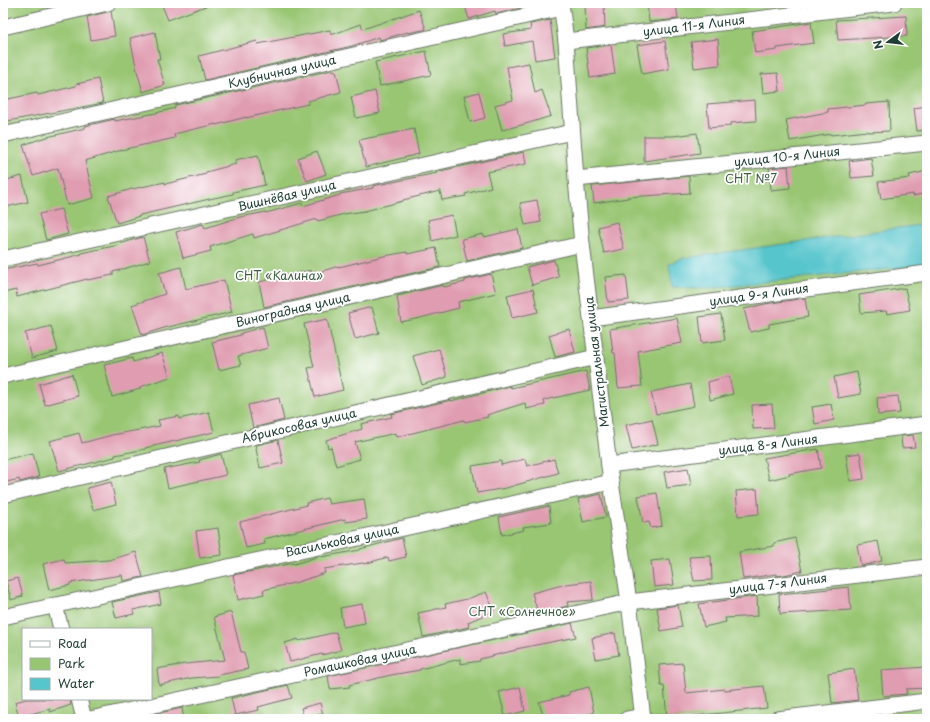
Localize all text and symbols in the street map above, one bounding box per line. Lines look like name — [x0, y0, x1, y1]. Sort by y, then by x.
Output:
street label: улица 11-я Линия — [642, 10, 746, 40]
north arrow — [868, 22, 908, 62]
text: N — [868, 38, 887, 51]
street label: Клубничная улица — [226, 50, 338, 92]
street label: улица 10-я Линия — [733, 141, 841, 171]
park label: СНТ №7 — [725, 169, 777, 187]
street label: Вишнёвая улица — [236, 175, 338, 215]
park label: СНТ «Калина» — [235, 266, 323, 284]
street label: улица 9-я Линия — [708, 278, 810, 310]
street label: Виноградная улица — [234, 287, 352, 331]
street label: Магистральная улица — [579, 295, 613, 428]
street label: Абрикосовая улица — [240, 403, 358, 447]
street label: улица 8-я Линия — [717, 429, 819, 459]
street label: Васильковая улица — [283, 519, 401, 561]
street label: улица 7-я Линия — [728, 568, 828, 598]
park label: СНТ «Солнечное» — [468, 602, 576, 620]
legend — [22, 628, 152, 700]
text: Road — [58, 634, 87, 652]
street label: Ромашковая улица — [302, 639, 418, 681]
text: Park — [58, 654, 85, 672]
text: Water — [58, 674, 95, 692]

